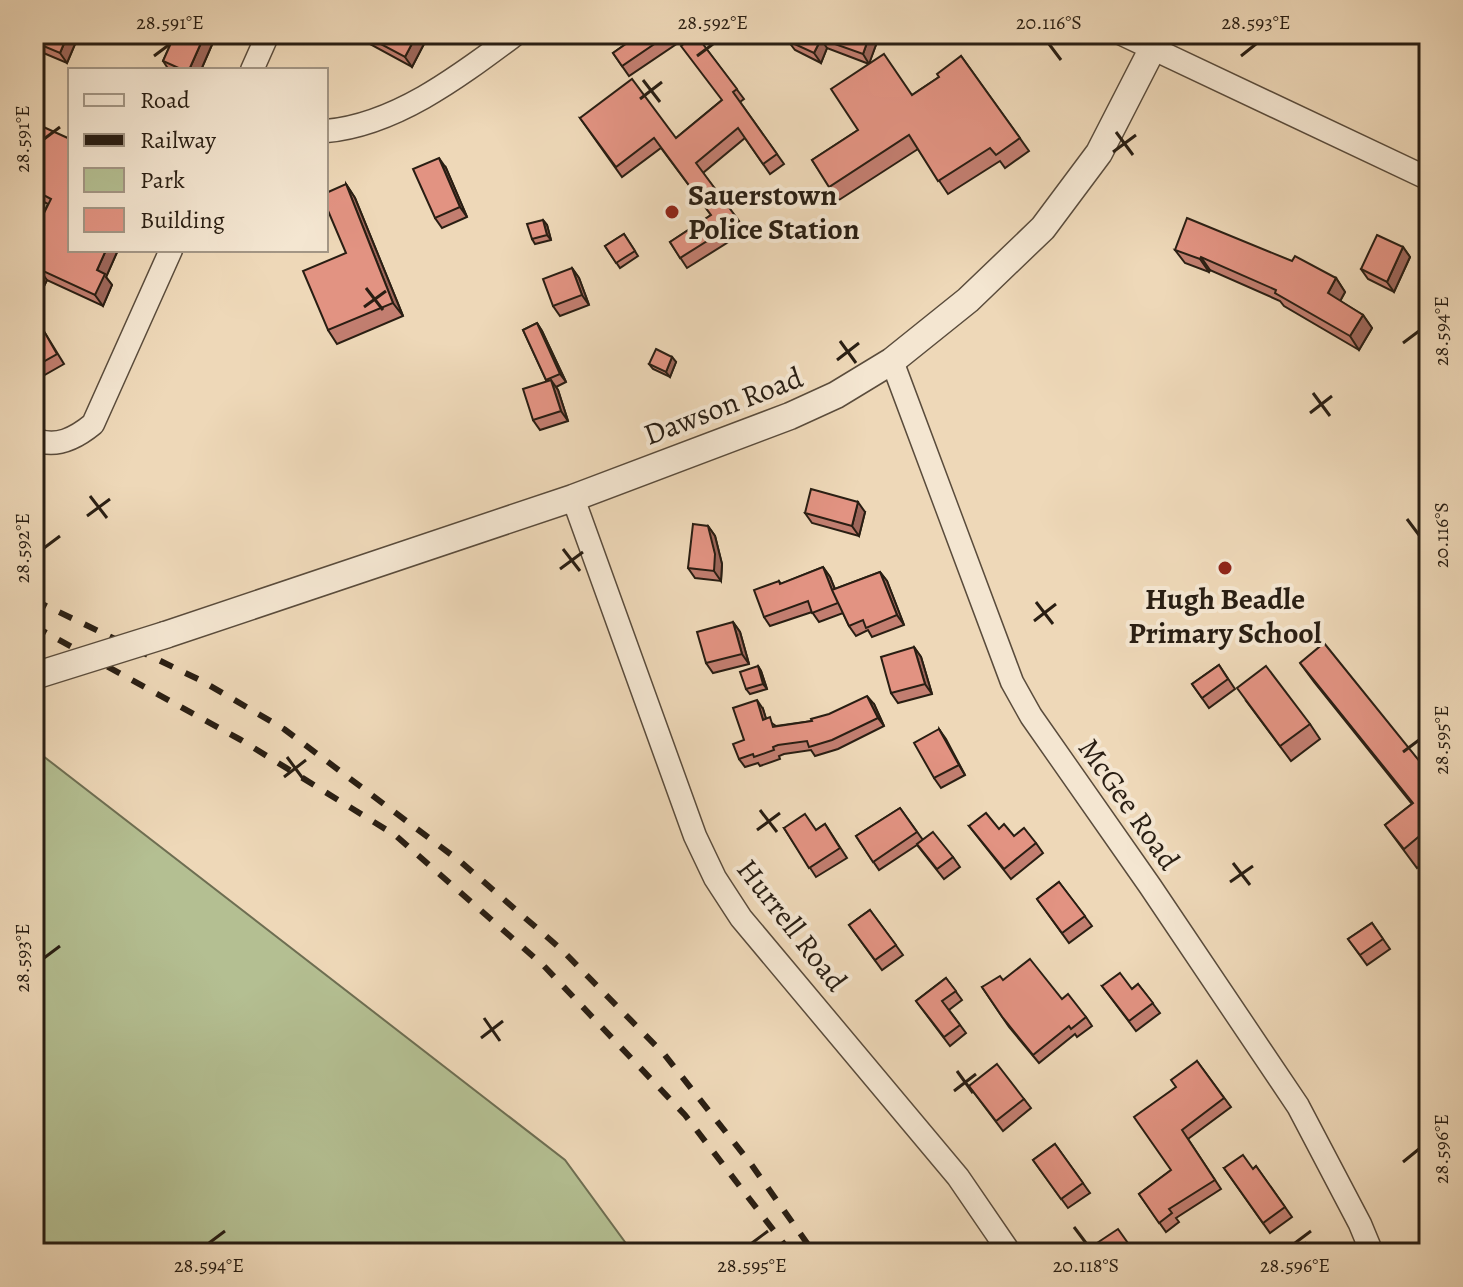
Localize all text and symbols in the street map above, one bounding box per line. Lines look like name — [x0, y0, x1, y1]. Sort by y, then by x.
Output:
text: 28.591°E — [136, 9, 204, 36]
text: 28.592°E — [678, 9, 748, 36]
text: 20.116°S — [1016, 9, 1082, 36]
text: 28.593°E — [1221, 9, 1291, 36]
legend — [68, 68, 328, 252]
text: Road — [140, 84, 190, 116]
text: 28.591°E — [9, 105, 36, 173]
text: Railway — [140, 124, 216, 156]
text: Park — [140, 164, 185, 196]
place label: Sauerstown Police Station — [688, 175, 860, 249]
marker: Sauerstown Police Station — [663, 203, 681, 221]
text: Building — [140, 204, 225, 236]
text: 28.594°E — [1428, 296, 1455, 366]
street label: Dawson Road — [638, 357, 809, 455]
text: 20.116°S — [1428, 502, 1455, 568]
text: 28.592°E — [9, 513, 36, 583]
marker: Hugh Beadle Primary School — [1216, 559, 1234, 577]
place label: Hugh Beadle Primary School — [1128, 579, 1322, 653]
text: 28.595°E — [1428, 705, 1455, 775]
street label: McGee Road — [1069, 730, 1190, 879]
street label: Hurrell Road — [728, 850, 857, 1000]
text: 28.593°E — [9, 923, 36, 993]
text: 28.596°E — [1428, 1114, 1455, 1184]
text: 28.594°E — [174, 1252, 244, 1279]
text: 28.595°E — [717, 1252, 787, 1279]
text: 20.118°S — [1053, 1252, 1119, 1279]
text: 28.596°E — [1260, 1252, 1330, 1279]

